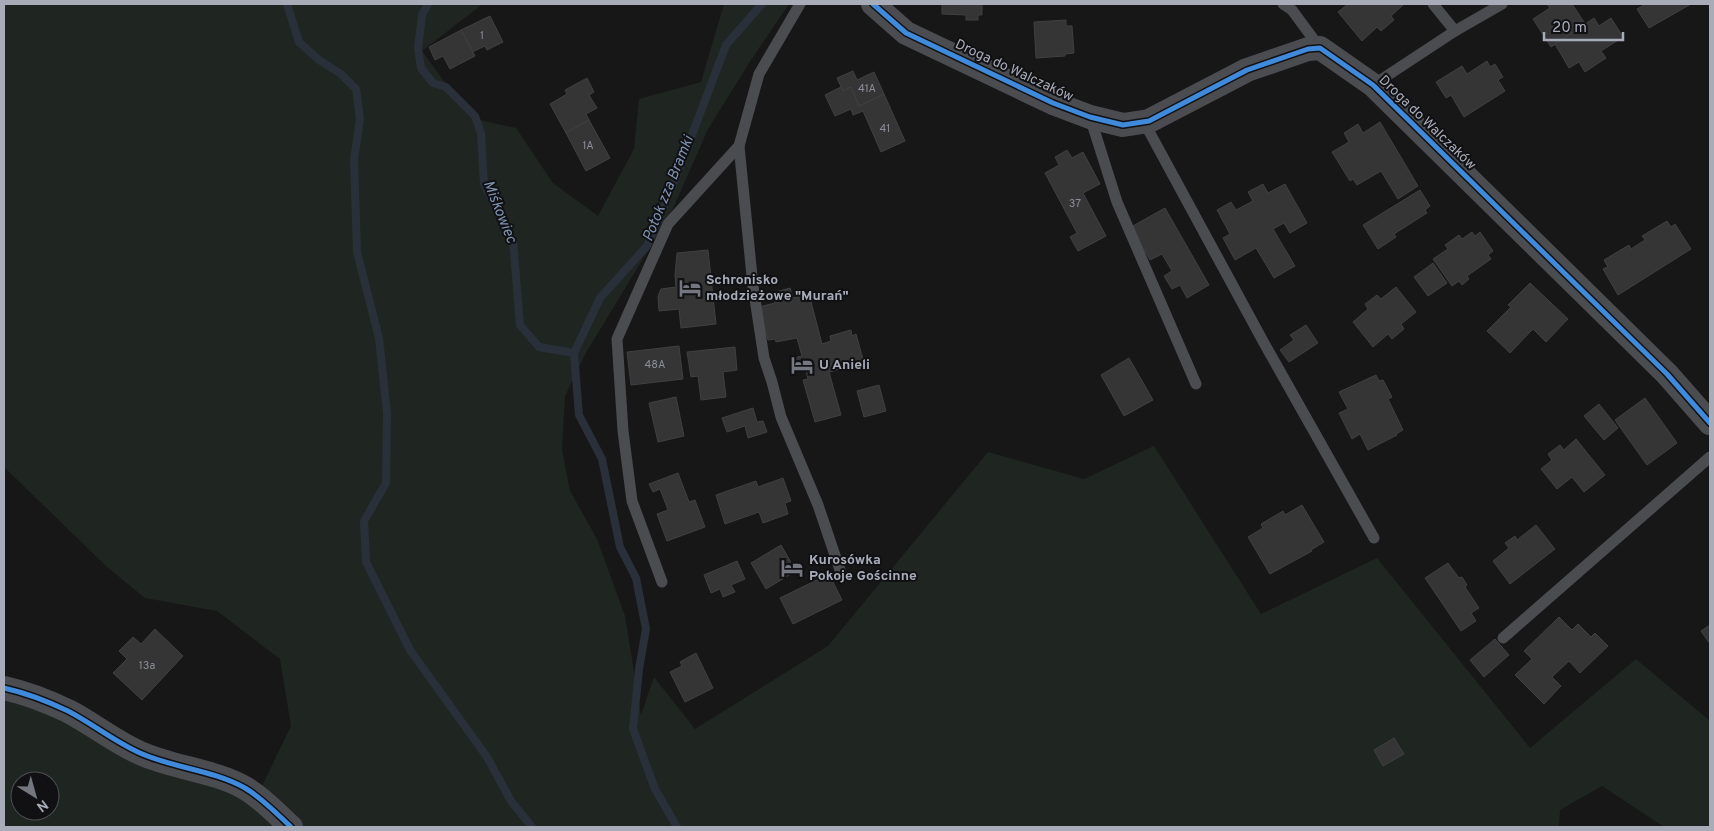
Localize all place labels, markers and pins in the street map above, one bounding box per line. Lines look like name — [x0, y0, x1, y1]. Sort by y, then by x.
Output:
place label: Schronisko młodzieżowe "Murań" — [706, 272, 849, 305]
hotel icon: Schronisko młodzieżowe "Murań" — [677, 275, 703, 301]
hotel icon: U Anieli — [789, 352, 815, 378]
place label: U Anieli — [819, 357, 870, 374]
place label: Kurosówka Pokoje Gościnne — [809, 552, 917, 585]
hotel icon: Kurosówka Pokoje Gościnne — [779, 555, 805, 581]

